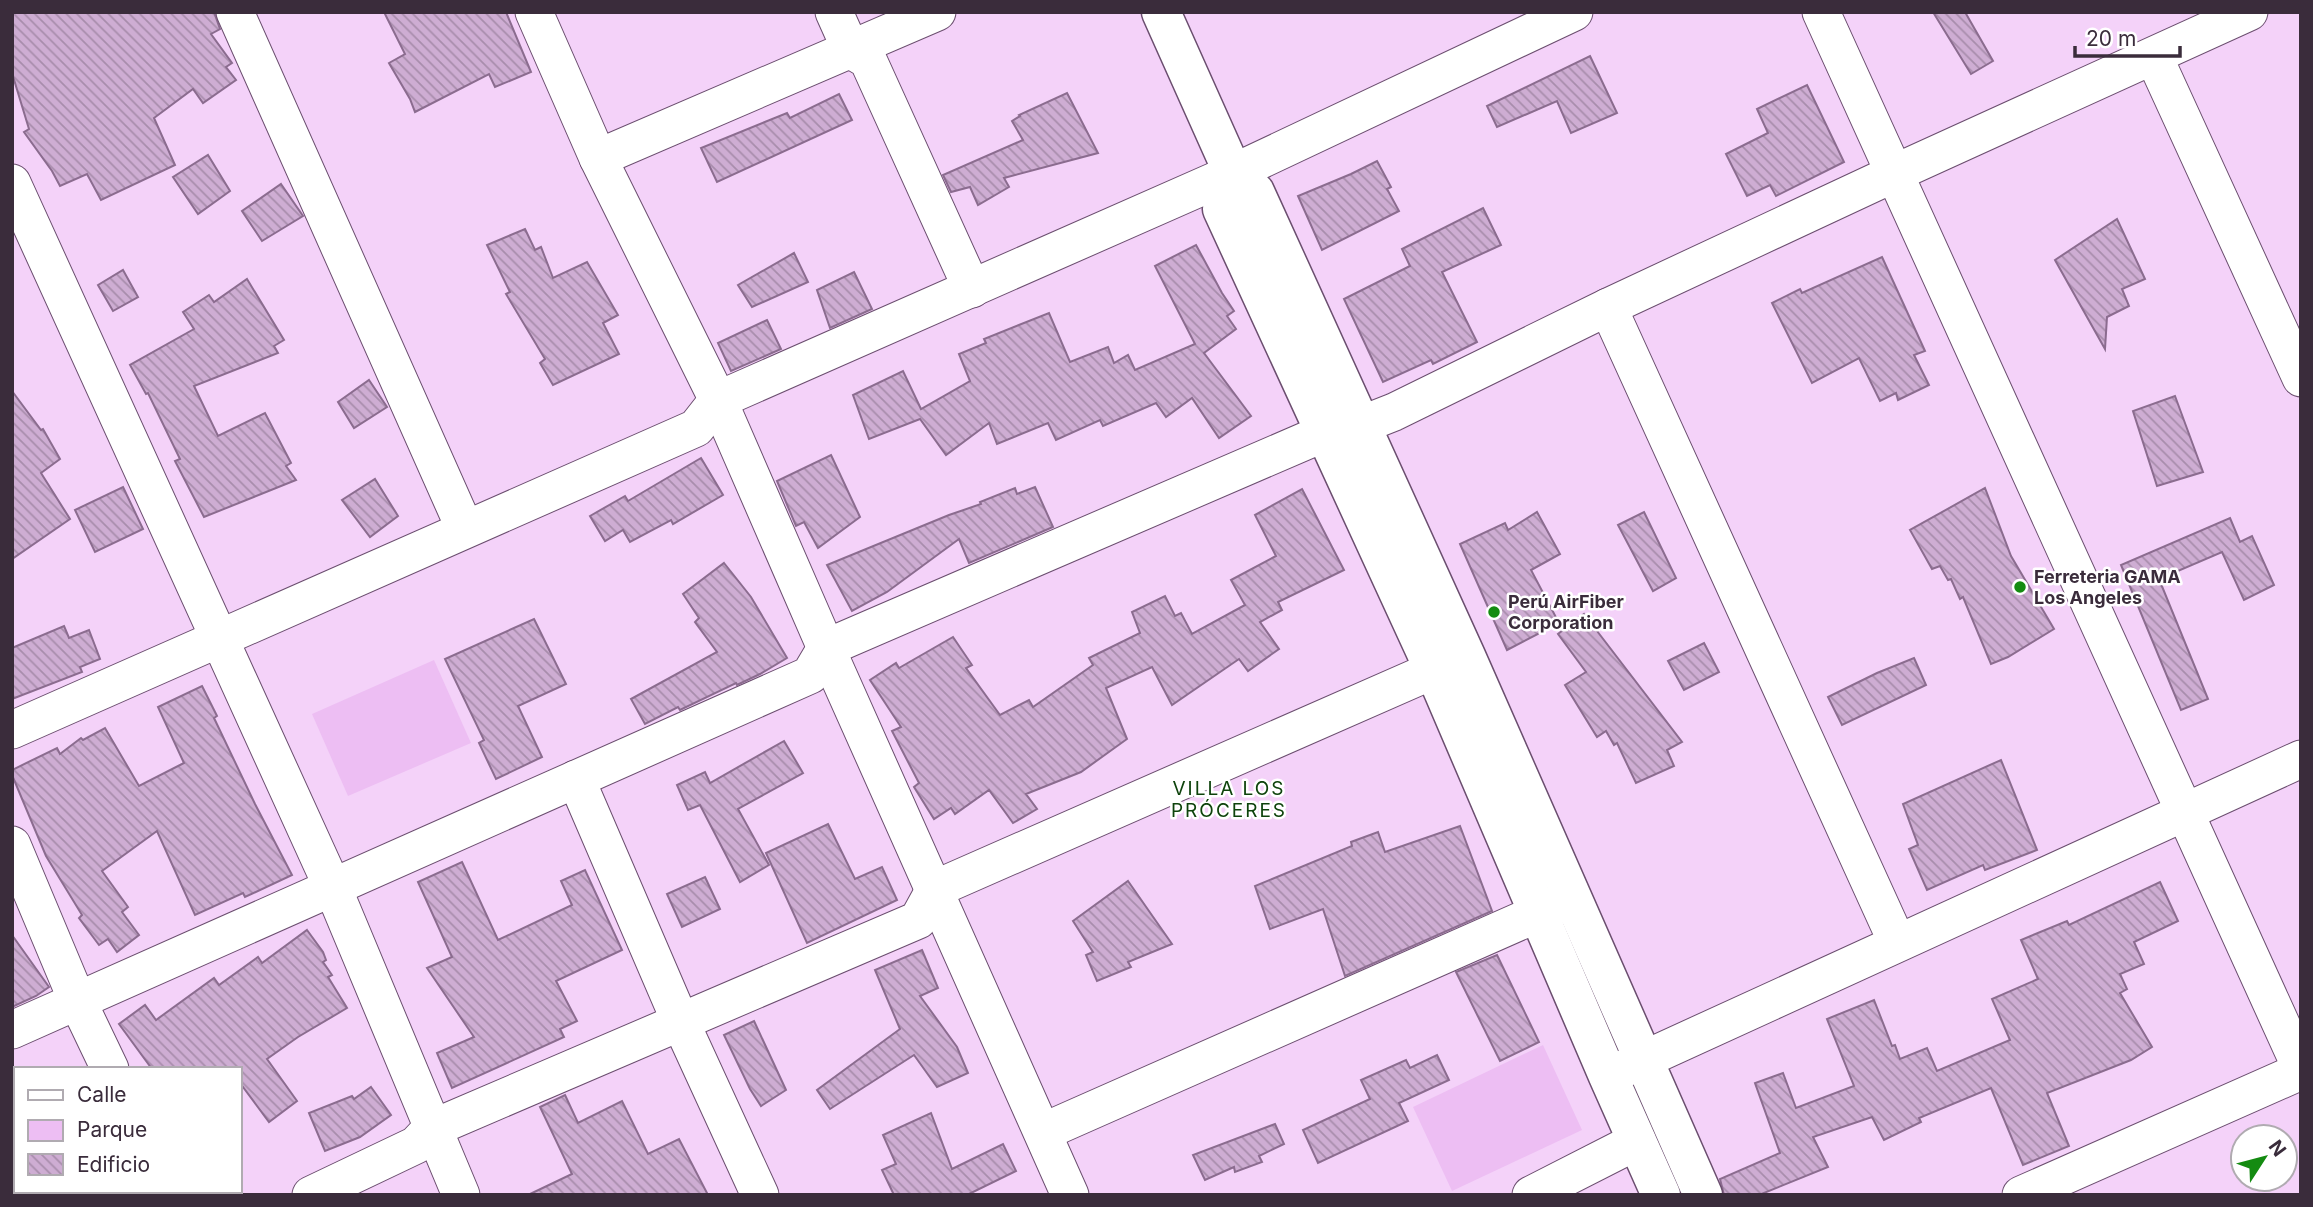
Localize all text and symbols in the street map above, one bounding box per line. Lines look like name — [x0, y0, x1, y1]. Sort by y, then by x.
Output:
scale bar — [2075, 14, 2180, 58]
text: 20 m — [2086, 26, 2136, 51]
place label: Ferreteria GAMA Los Angeles — [2034, 566, 2181, 608]
marker: Ferreteria GAMA Los Angeles — [2012, 579, 2028, 595]
place label: Perú AirFiber Corporation — [1508, 591, 1624, 633]
marker: Perú AirFiber Corporation — [1486, 604, 1502, 620]
district label: VILLA LOS PRÓCERES — [1171, 777, 1287, 822]
legend — [14, 1067, 242, 1193]
text: Calle — [77, 1082, 127, 1107]
text: Parque — [77, 1117, 147, 1142]
north arrow — [2229, 1123, 2299, 1193]
text: N — [2264, 1136, 2291, 1161]
text: Edificio — [77, 1152, 150, 1177]

